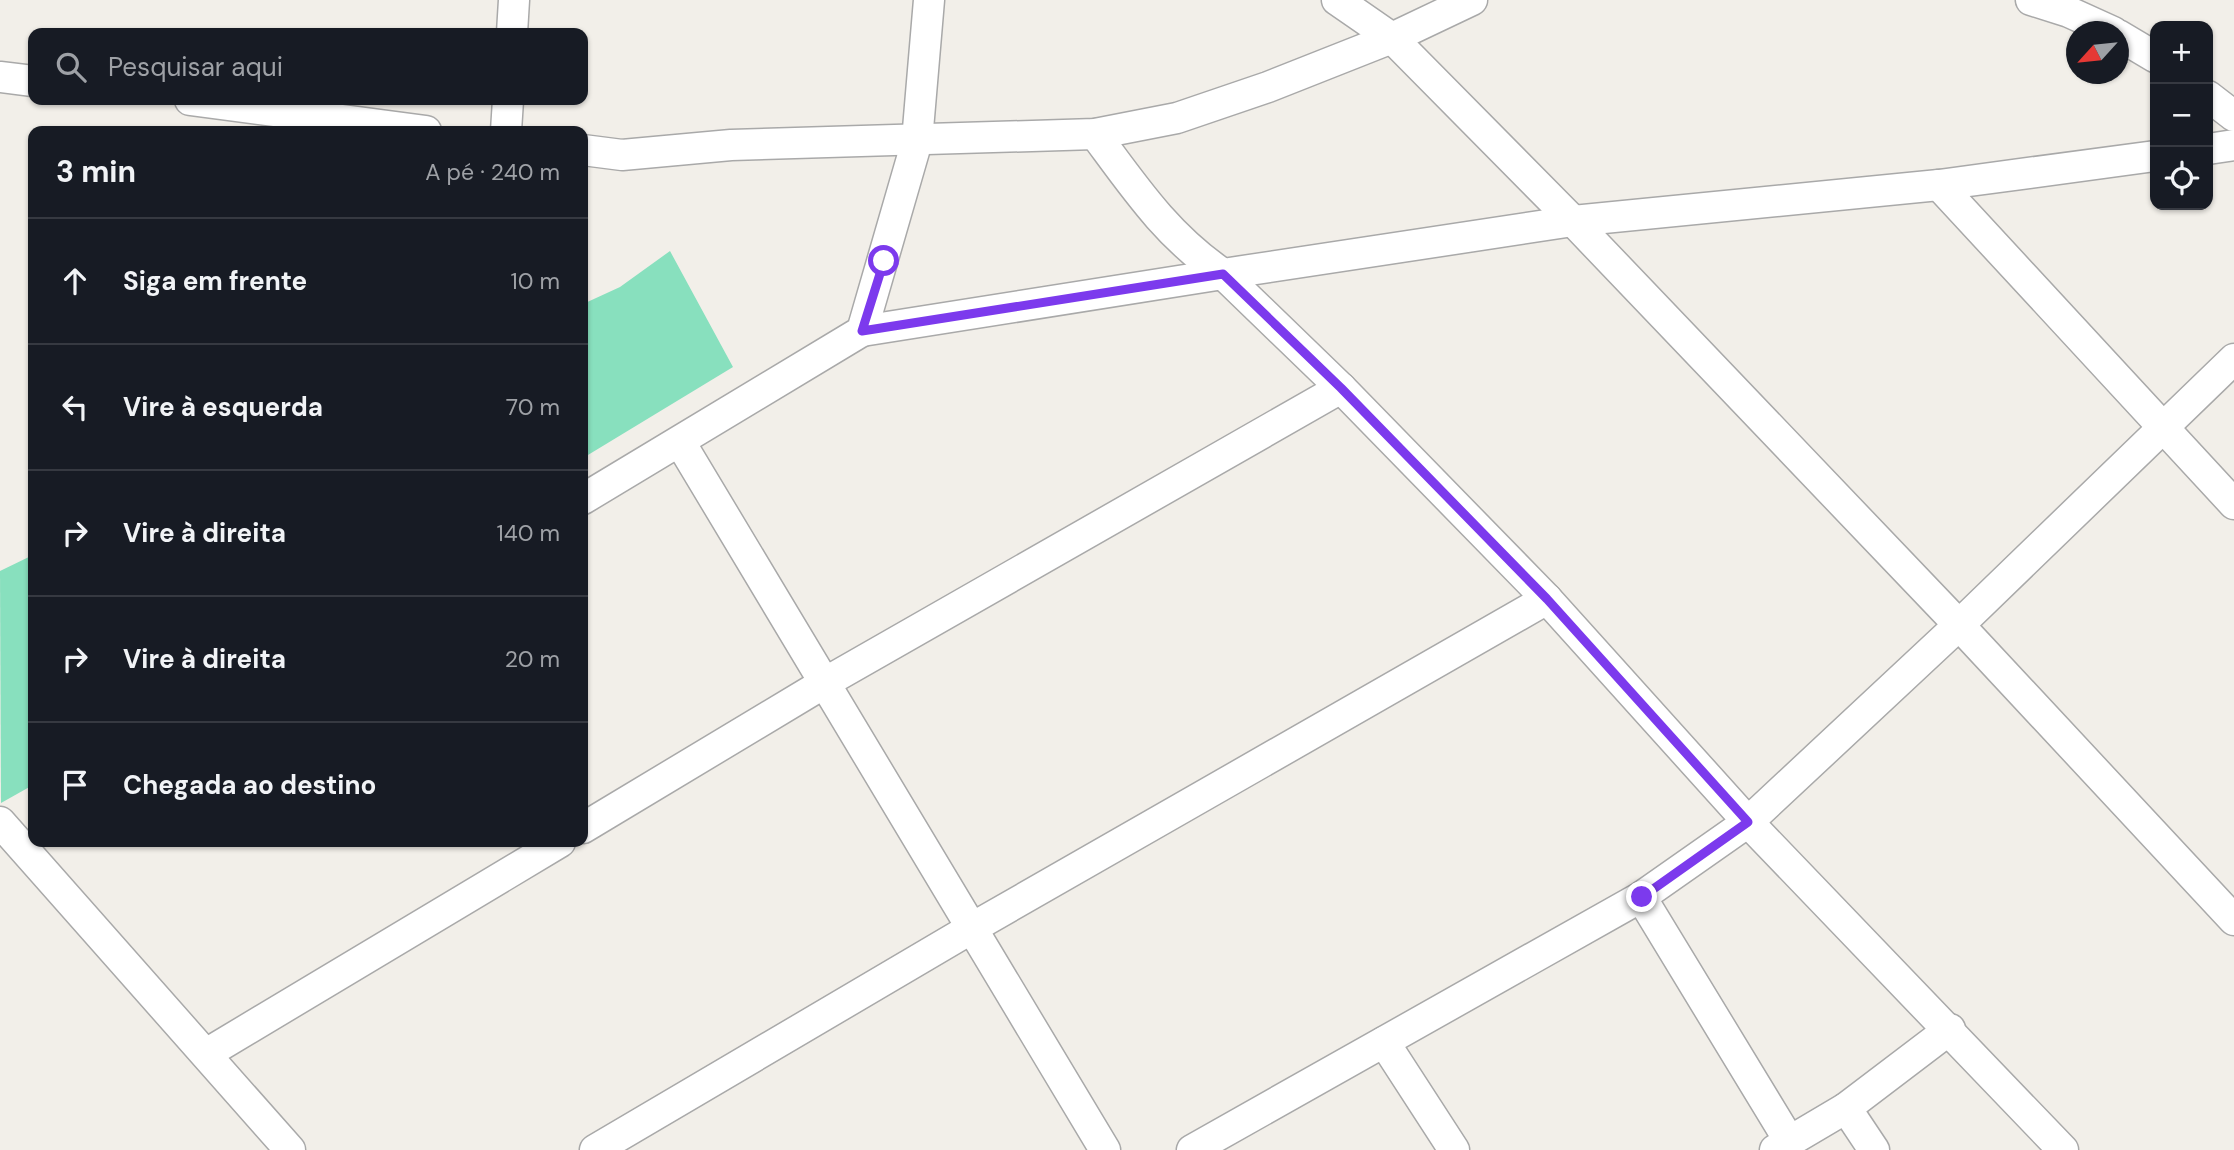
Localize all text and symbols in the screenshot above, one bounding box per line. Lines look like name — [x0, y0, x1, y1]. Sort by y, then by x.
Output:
north arrow — [2066, 21, 2129, 84]
map controls — [2150, 21, 2213, 210]
button: + — [2150, 21, 2213, 84]
search box — [28, 28, 588, 105]
icon: search — [52, 48, 90, 86]
text: Pesquisar aqui — [108, 50, 283, 84]
button: − — [2150, 84, 2213, 147]
button: locate — [2150, 147, 2213, 210]
text: 3 min — [56, 152, 136, 191]
text: A pé · 240 m — [425, 157, 560, 187]
route start — [868, 245, 899, 276]
icon: ahead — [56, 262, 94, 300]
text: Siga em frente — [123, 264, 307, 298]
text: 10 m — [510, 266, 560, 296]
icon: left — [56, 388, 94, 426]
text: Vire à esquerda — [123, 390, 323, 424]
text: 70 m — [506, 392, 560, 422]
icon: right — [56, 514, 94, 552]
text: Vire à direita — [123, 516, 286, 550]
text: 140 m — [497, 518, 560, 548]
icon: right — [56, 640, 94, 678]
text: Vire à direita — [123, 642, 286, 676]
text: 20 m — [505, 644, 560, 674]
icon: arrive — [56, 766, 94, 804]
text: Chegada ao destino — [123, 768, 376, 802]
route end — [1626, 881, 1657, 912]

